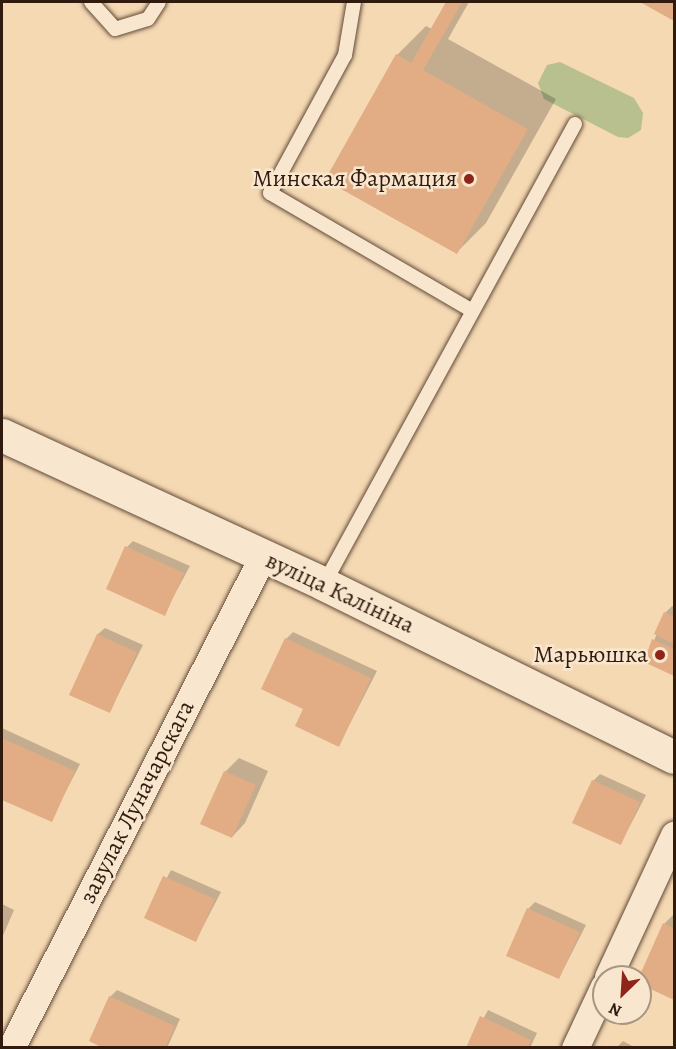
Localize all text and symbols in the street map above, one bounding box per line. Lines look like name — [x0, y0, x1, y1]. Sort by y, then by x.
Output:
place label: Минская Фармация — [252, 165, 457, 193]
marker: Минская Фармация — [462, 172, 476, 186]
street label: вуліца Калініна — [261, 546, 419, 640]
place label: Марьюшка — [533, 641, 648, 669]
marker: Марьюшка — [653, 648, 667, 662]
street label: завулак Луначарскага — [73, 696, 201, 908]
north arrow — [592, 965, 652, 1025]
text: N — [605, 997, 625, 1022]

